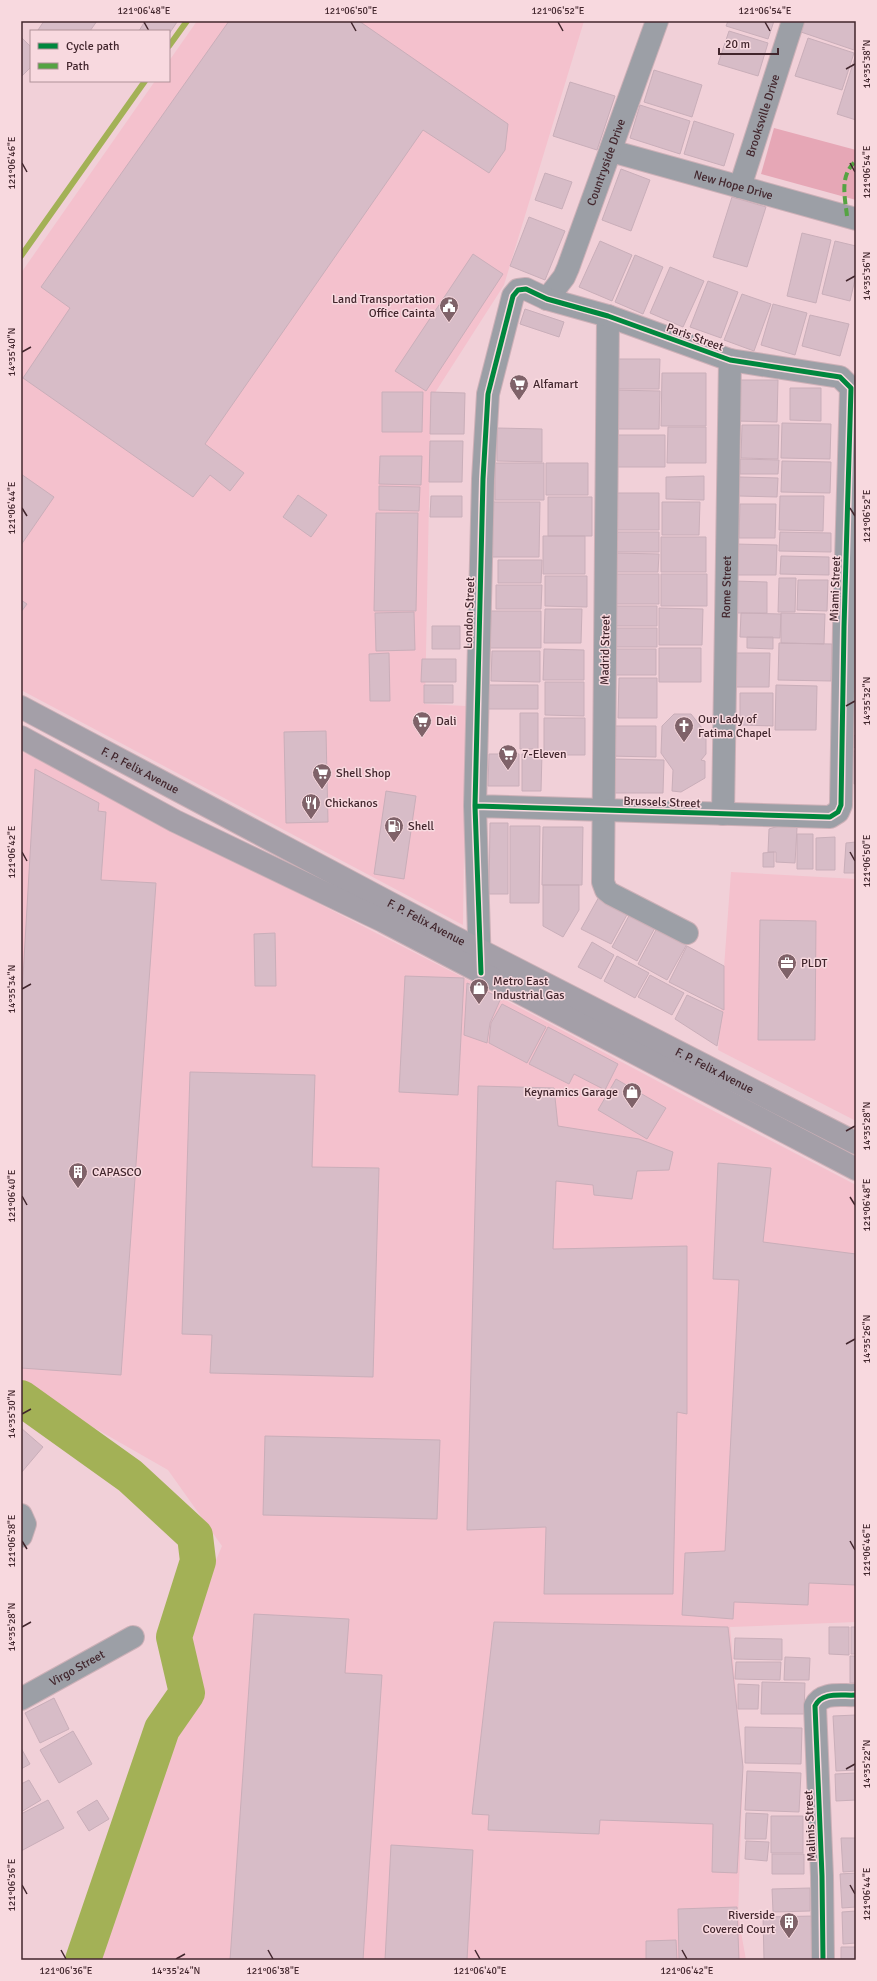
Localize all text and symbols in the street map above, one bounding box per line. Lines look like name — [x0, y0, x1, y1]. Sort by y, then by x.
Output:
text: 121°06'48"E — [117, 5, 171, 17]
text: 121°06'50"E — [324, 5, 378, 17]
text: 121°06'52"E — [531, 5, 585, 17]
text: 121°06'54"E — [738, 5, 792, 17]
legend — [30, 30, 170, 82]
scale bar — [719, 30, 778, 56]
text: 20 m — [725, 37, 750, 52]
text: Cycle path — [66, 39, 119, 54]
text: 14°35'38"N — [861, 40, 873, 88]
text: Path — [66, 59, 89, 74]
street label: Brooksville Drive — [743, 72, 784, 159]
street label: Countryside Drive — [584, 117, 629, 208]
text: 121°06'46"E — [6, 136, 18, 190]
text: 121°06'54"E — [861, 145, 873, 199]
street label: New Hope Drive — [692, 167, 775, 204]
text: 14°35'36"N — [861, 252, 873, 300]
place label: Land Transportation Office Cainta — [332, 292, 435, 321]
public building icon: Land Transportation Office Cainta — [438, 295, 460, 323]
street label: Paris Street — [664, 320, 725, 355]
text: 14°35'40"N — [6, 328, 18, 376]
supermarket icon: Alfamart — [508, 373, 530, 401]
place label: Alfamart — [533, 377, 578, 392]
text: 121°06'44"E — [6, 481, 18, 535]
text: 121°06'52"E — [861, 489, 873, 543]
street label: Rome Street — [719, 555, 735, 619]
street label: Miami Street — [827, 556, 844, 622]
street label: London Street — [461, 577, 478, 649]
street label: Madrid Street — [597, 615, 614, 685]
text: 14°35'32"N — [861, 677, 873, 725]
supermarket icon: Dali — [411, 710, 433, 738]
place label: Our Lady of Fatima Chapel — [698, 712, 772, 741]
place label: Dali — [436, 714, 456, 729]
church icon: Our Lady of Fatima Chapel — [673, 715, 695, 743]
supermarket icon: 7-Eleven — [497, 743, 519, 771]
street label: F. P. Felix Avenue — [98, 744, 182, 798]
place label: 7-Eleven — [522, 747, 567, 762]
supermarket icon: Shell Shop — [311, 762, 333, 790]
place label: Shell Shop — [336, 766, 391, 781]
restaurant icon: Chickanos — [300, 792, 322, 820]
street label: Brussels Street — [623, 794, 701, 811]
place label: Chickanos — [325, 796, 378, 811]
fuel station icon: Shell — [383, 815, 405, 843]
place label: Shell — [408, 819, 435, 834]
text: 121°06'42"E — [6, 825, 18, 879]
text: 121°06'50"E — [861, 834, 873, 888]
street label: F. P. Felix Avenue — [384, 896, 468, 950]
office icon: PLDT — [776, 952, 798, 980]
place label: PLDT — [801, 956, 828, 971]
text: 14°35'34"N — [6, 965, 18, 1013]
place label: Metro East Industrial Gas — [493, 974, 565, 1003]
shop icon: Metro East Industrial Gas — [468, 977, 490, 1005]
street label: F. P. Felix Avenue — [672, 1045, 756, 1097]
shop icon: Keynamics Garage — [621, 1081, 643, 1109]
place label: Keynamics Garage — [524, 1085, 618, 1100]
text: 14°35'28"N — [861, 1102, 873, 1150]
building icon: CAPASCO — [67, 1161, 89, 1189]
place label: CAPASCO — [92, 1165, 142, 1180]
text: 121°06'40"E — [6, 1169, 18, 1223]
text: 121°06'48"E — [861, 1178, 873, 1232]
text: 14°35'26"N — [861, 1315, 873, 1363]
text: 14°35'30"N — [6, 1390, 18, 1438]
text: 121°06'38"E — [6, 1514, 18, 1568]
text: 121°06'46"E — [861, 1523, 873, 1577]
text: 14°35'28"N — [6, 1603, 18, 1651]
street label: Virgo Street — [47, 1647, 108, 1690]
text: 14°35'22"N — [861, 1740, 873, 1788]
street label: Malinis Street — [801, 1790, 820, 1862]
text: 121°06'36"E — [6, 1858, 18, 1912]
text: 121°06'44"E — [861, 1867, 873, 1921]
place label: Riverside Covered Court — [702, 1908, 775, 1937]
building icon: Riverside Covered Court — [778, 1911, 800, 1939]
text: 121°06'36"E — [39, 1965, 93, 1977]
text: 14°35'24"N — [152, 1965, 200, 1977]
text: 121°06'38"E — [246, 1965, 300, 1977]
text: 121°06'40"E — [453, 1965, 507, 1977]
text: 121°06'42"E — [660, 1965, 714, 1977]

